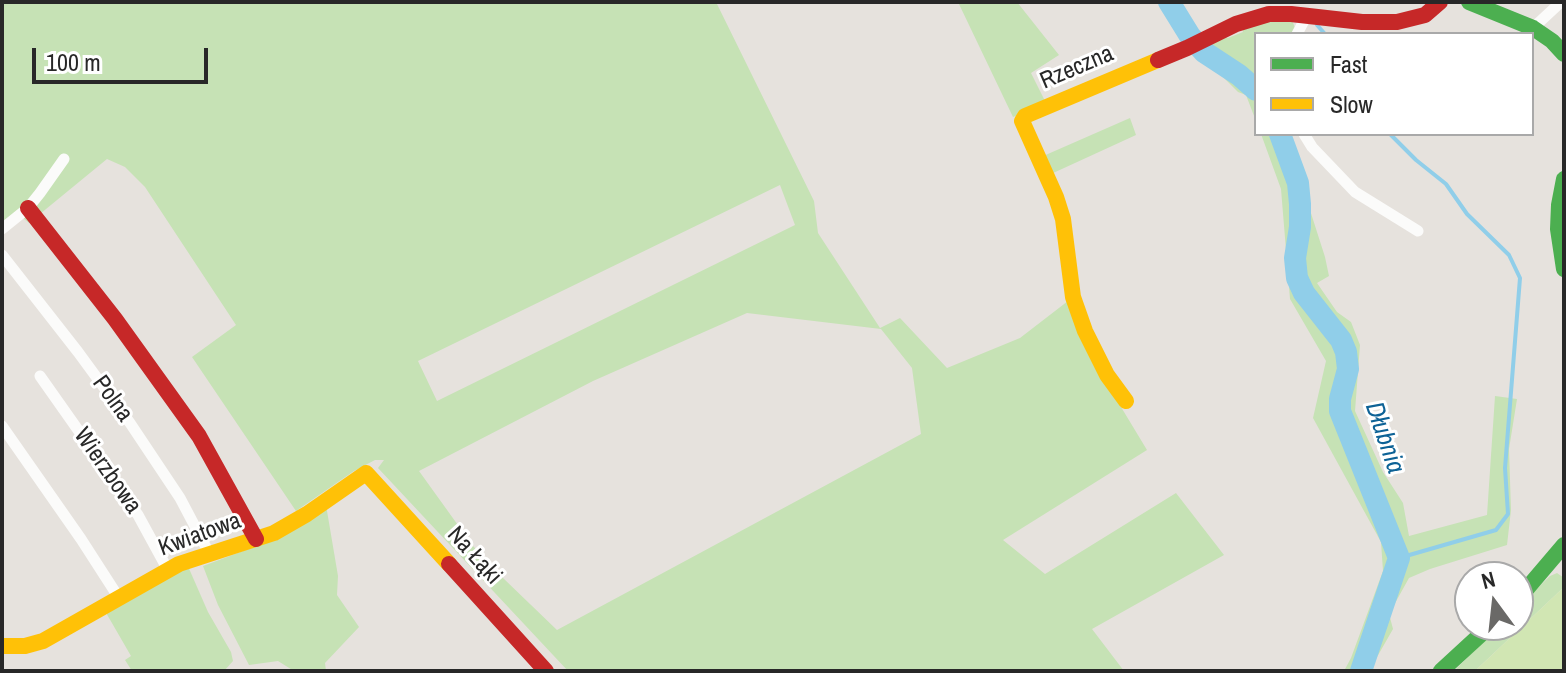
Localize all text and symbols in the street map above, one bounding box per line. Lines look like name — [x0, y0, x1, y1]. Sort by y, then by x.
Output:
scale bar — [36, 32, 212, 82]
legend — [1254, 32, 1534, 136]
street label: Rzeczna — [1036, 40, 1118, 96]
text: 100 m — [46, 46, 101, 78]
text: Fast — [1330, 48, 1367, 80]
text: Slow — [1330, 88, 1373, 120]
street label: Polna — [86, 370, 138, 428]
water label: Dłubnia — [1357, 398, 1411, 478]
street label: Wierzbowa — [67, 422, 147, 520]
street label: Kwiatowa — [155, 507, 245, 563]
street label: Na Łąki — [441, 521, 507, 591]
north arrow — [1454, 561, 1534, 641]
text: N — [1478, 564, 1498, 596]

